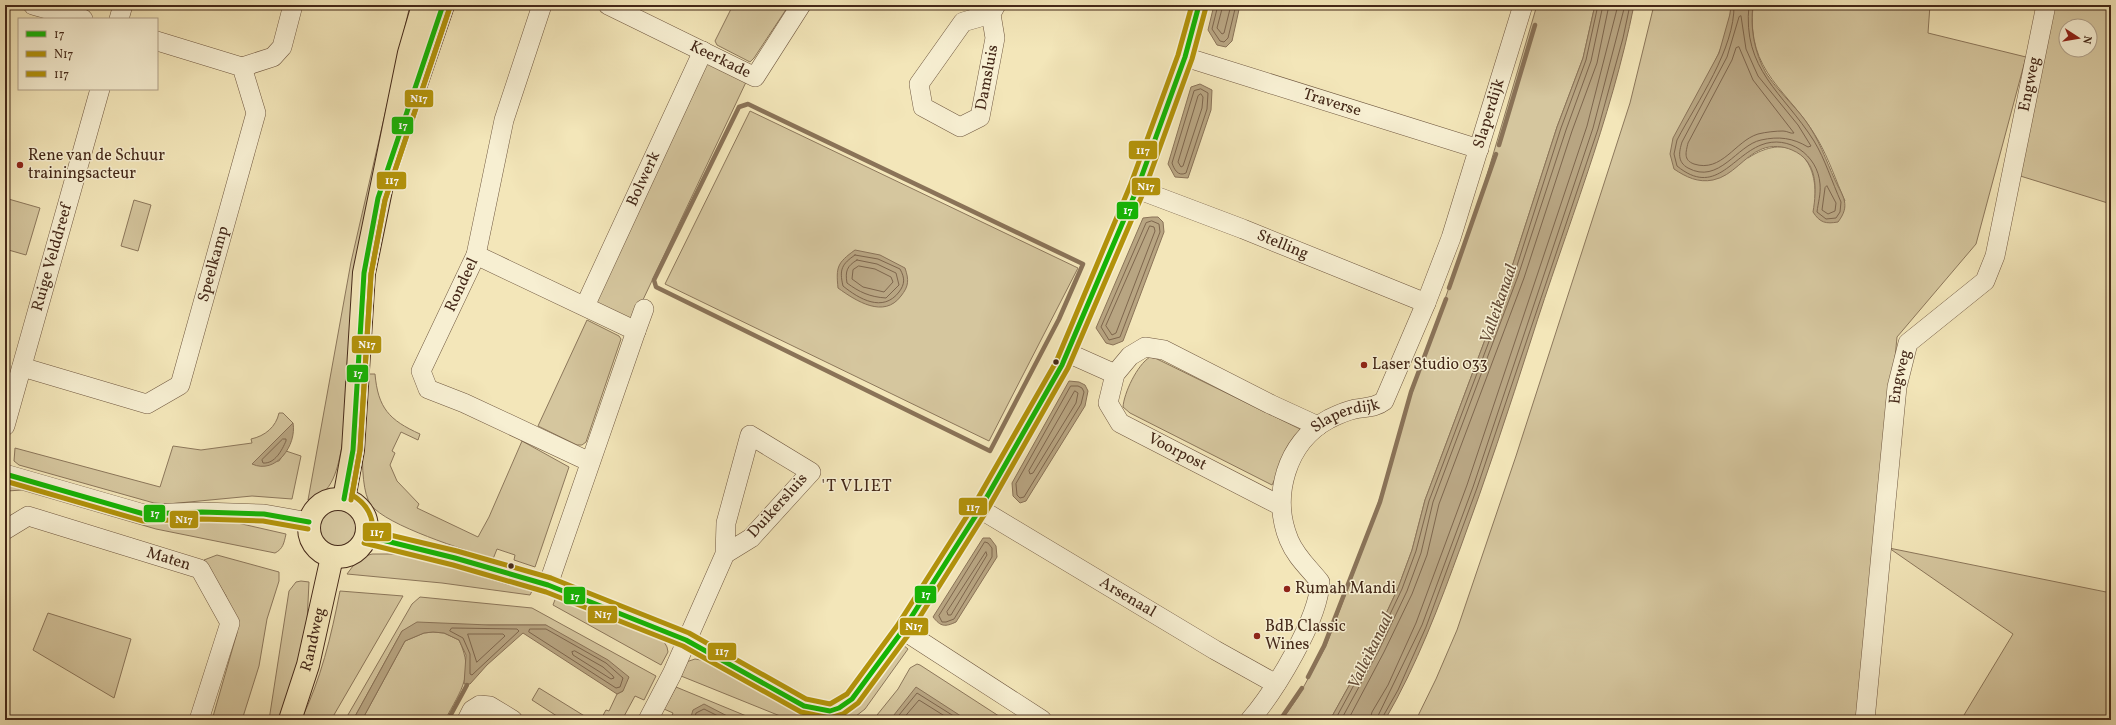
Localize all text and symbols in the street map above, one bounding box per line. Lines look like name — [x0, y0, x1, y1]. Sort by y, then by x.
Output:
legend — [18, 18, 158, 90]
north arrow — [2058, 18, 2098, 58]
text: 17 — [54, 27, 65, 43]
text: N — [2078, 34, 2094, 45]
street label: Keerkade — [686, 36, 754, 84]
street label: Damsluis — [970, 43, 1004, 112]
text: N17 — [54, 47, 74, 63]
street label: Engweg — [2014, 55, 2046, 114]
text: 117 — [54, 67, 69, 83]
street label: Slaperdijk — [1468, 76, 1511, 151]
street label: Traverse — [1300, 84, 1364, 122]
line badge: N17 — [404, 89, 434, 108]
text: N17 — [410, 92, 428, 107]
line badge: 17 — [391, 116, 414, 135]
text: 17 — [398, 119, 408, 134]
line badge: 117 — [1128, 140, 1158, 160]
text: 117 — [1136, 144, 1150, 159]
place label: Rene van de Schuur trainingsacteur — [28, 145, 165, 185]
street label: Bolwerk — [622, 148, 666, 210]
marker: Rene van de Schuur trainingsacteur — [15, 160, 25, 170]
line badge: 117 — [376, 171, 407, 190]
text: 117 — [385, 174, 399, 189]
line badge: N17 — [1131, 177, 1161, 196]
text: N17 — [1137, 180, 1155, 195]
street label: Ruige Velddreef — [27, 200, 78, 314]
line badge: 17 — [1116, 201, 1139, 220]
text: 17 — [1123, 204, 1133, 219]
street label: Speelkamp — [193, 224, 235, 305]
street label: Stelling — [1253, 225, 1312, 265]
street label: Rondeel — [440, 254, 484, 316]
water label: Valleikanaal — [1475, 261, 1523, 347]
line badge: N17 — [351, 335, 382, 354]
text: N17 — [358, 338, 376, 353]
street label: Engweg — [1884, 347, 1917, 405]
place label: Laser Studio 033 — [1372, 354, 1488, 376]
unlabelled marker — [1051, 357, 1061, 367]
marker: Laser Studio 033 — [1359, 360, 1369, 370]
line badge: 17 — [346, 364, 369, 383]
text: 17 — [353, 367, 363, 382]
street label: Slaperdijk — [1306, 394, 1383, 438]
street label: Voorpost — [1144, 428, 1211, 476]
street label: Duikersluis — [743, 469, 813, 543]
district label: 'T VLIET — [821, 475, 893, 498]
line badge: 117 — [958, 497, 988, 516]
text: 117 — [966, 501, 980, 516]
line badge: 17 — [143, 504, 166, 523]
text: 17 — [150, 507, 160, 522]
line badge: N17 — [169, 510, 199, 529]
text: N17 — [175, 513, 193, 528]
line badge: 117 — [362, 522, 392, 542]
text: 117 — [370, 526, 384, 541]
street label: Maten — [144, 542, 193, 576]
unlabelled marker — [506, 561, 516, 571]
street label: Arsenaal — [1095, 572, 1160, 623]
place label: Rumah Mandi — [1295, 578, 1396, 600]
marker: Rumah Mandi — [1282, 584, 1292, 594]
line badge: 17 — [914, 585, 937, 604]
line badge: 17 — [563, 586, 586, 605]
text: 17 — [921, 588, 931, 603]
text: 17 — [570, 590, 580, 605]
street label: Randweg — [295, 605, 332, 675]
line badge: N17 — [587, 605, 618, 624]
text: N17 — [594, 608, 612, 623]
water label: Valleikanaal — [1343, 609, 1399, 693]
place label: BdB Classic Wines — [1265, 616, 1346, 656]
line badge: N17 — [899, 617, 929, 636]
text: N17 — [905, 620, 923, 635]
marker: BdB Classic Wines — [1252, 631, 1262, 641]
line badge: 117 — [707, 642, 737, 661]
text: 117 — [715, 645, 729, 660]

